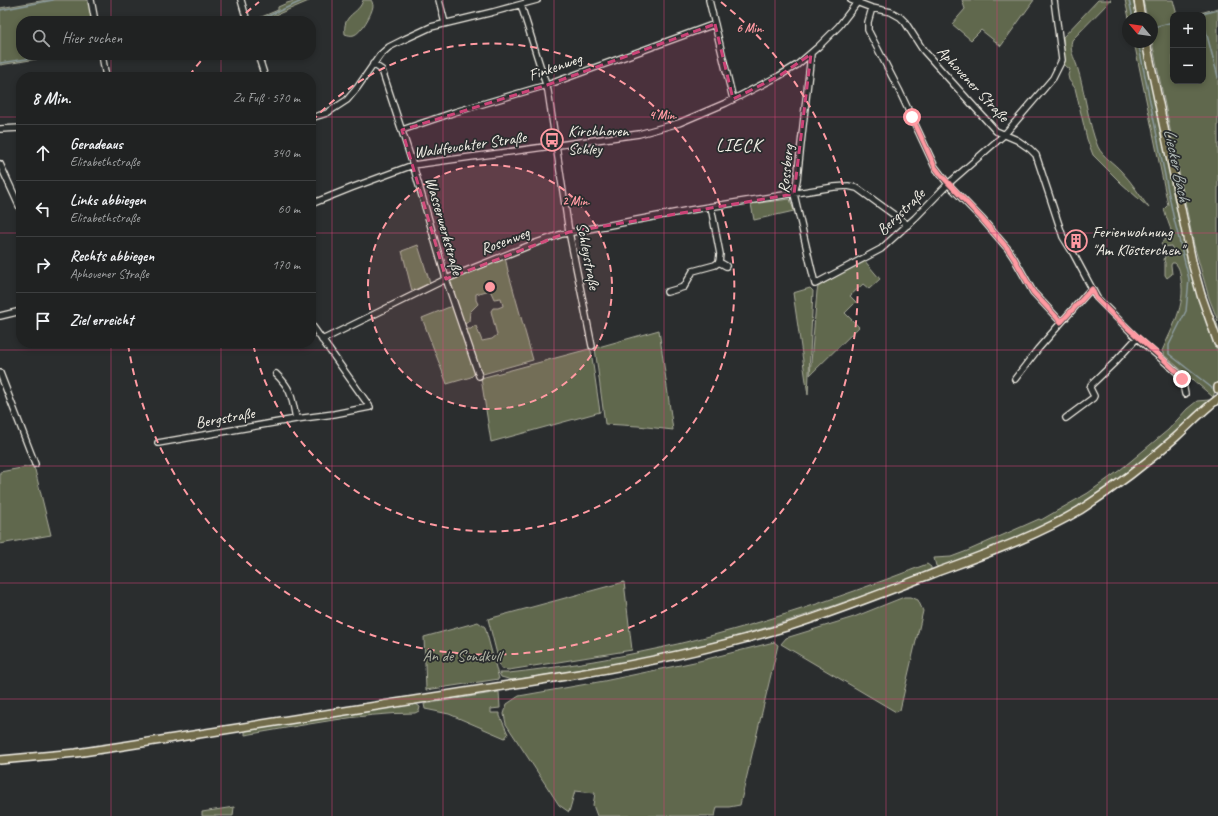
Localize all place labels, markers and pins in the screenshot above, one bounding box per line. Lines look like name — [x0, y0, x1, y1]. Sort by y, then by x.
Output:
place label: Kirchhoven Schley — [568, 121, 629, 159]
bus stop icon: Kirchhoven Schley — [539, 127, 565, 153]
place label: Ferienwohnung "Am Klösterchen" — [1092, 222, 1187, 260]
building icon: Ferienwohnung "Am Klösterchen" — [1063, 228, 1089, 254]
centre of rings — [483, 280, 497, 294]

